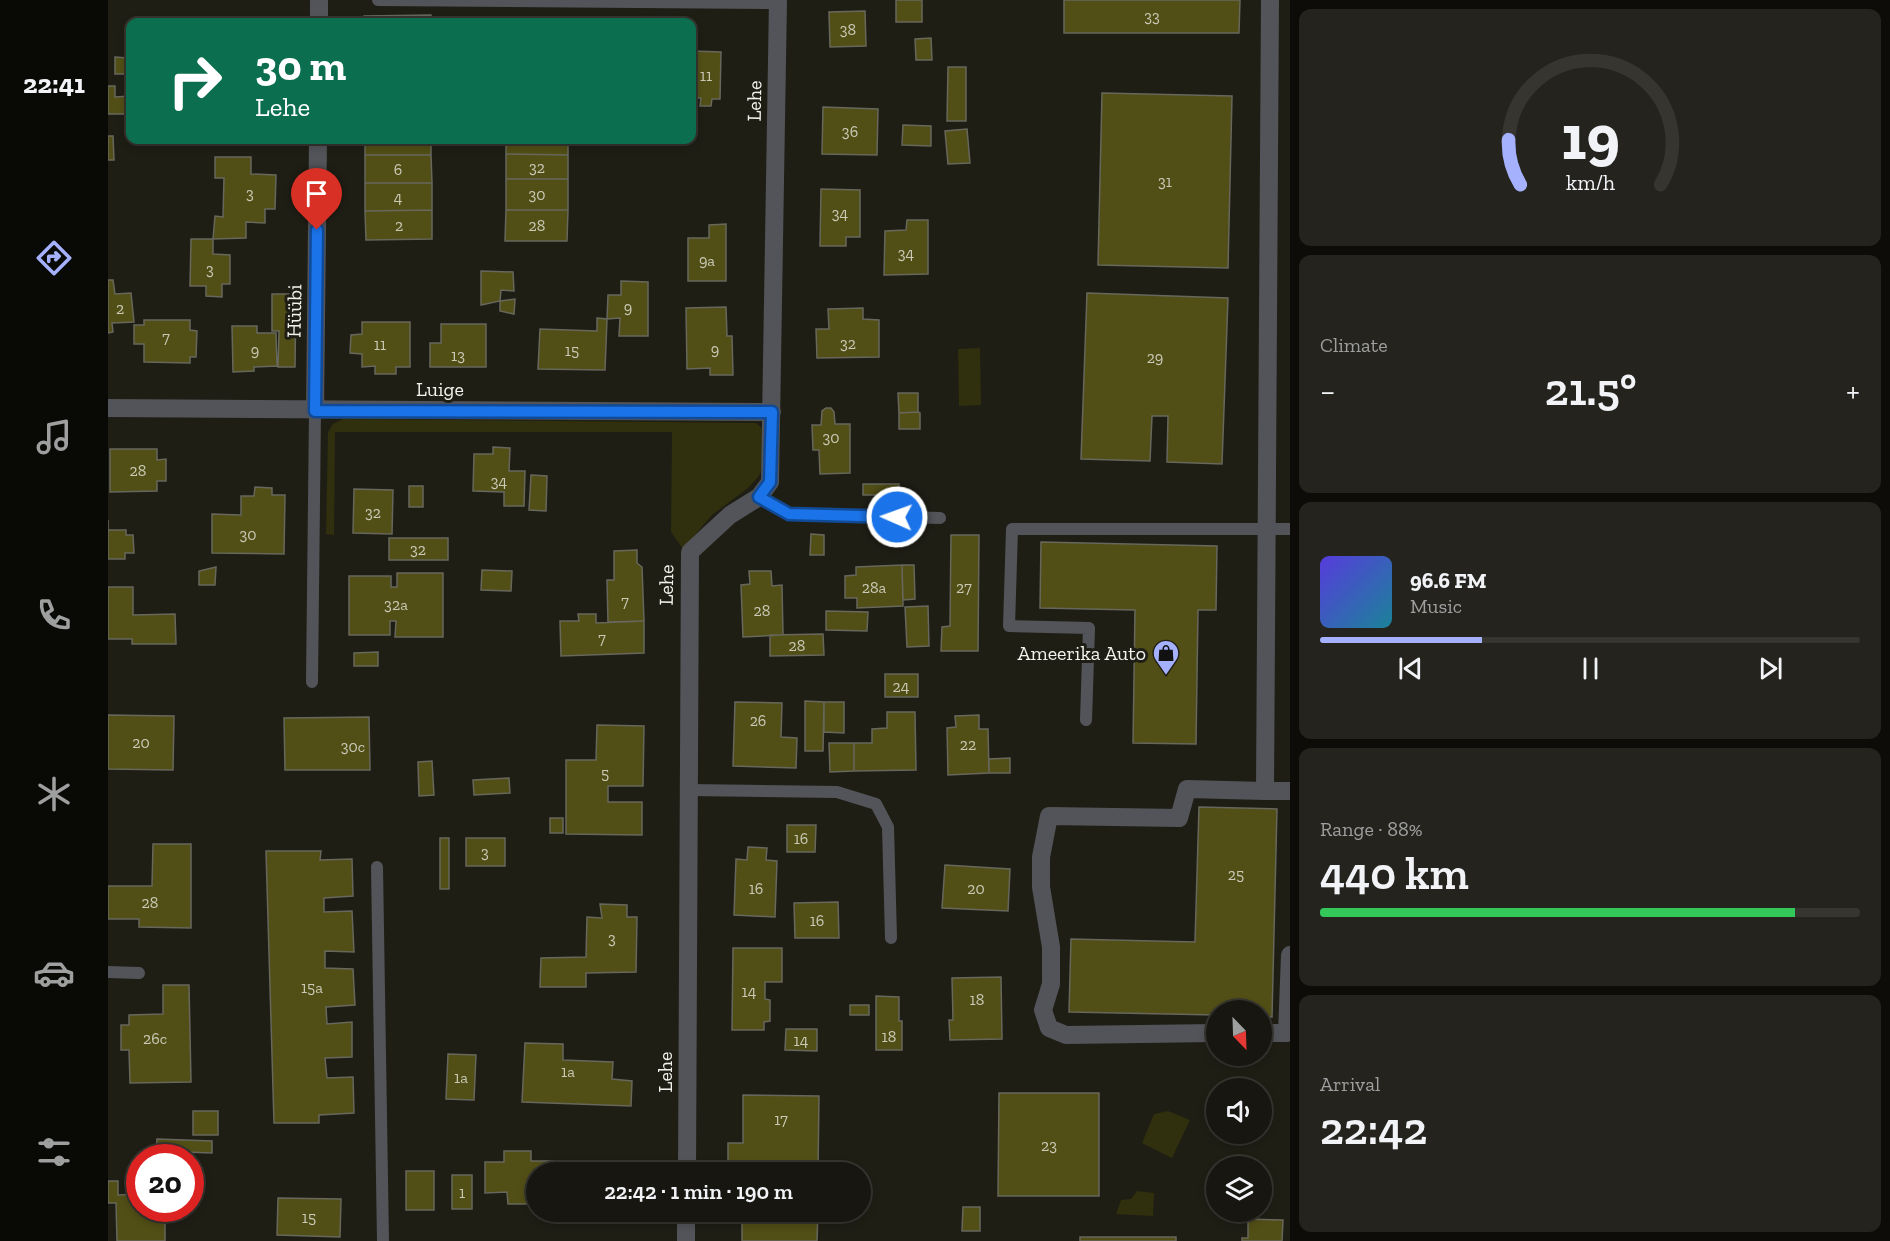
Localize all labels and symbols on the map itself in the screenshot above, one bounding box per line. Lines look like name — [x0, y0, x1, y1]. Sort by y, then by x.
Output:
house number: 33 — [1144, 7, 1160, 26]
house number: 38 — [840, 20, 856, 39]
house number: 11 — [700, 66, 712, 85]
street label: Lehe — [742, 80, 766, 122]
house number: 36 — [842, 122, 858, 141]
house number: 32 — [529, 158, 545, 177]
house number: 6 — [394, 160, 402, 179]
pin — [291, 168, 342, 230]
house number: 31 — [1158, 172, 1172, 191]
house number: 3 — [246, 184, 254, 203]
house number: 30 — [528, 185, 546, 204]
house number: 4 — [394, 188, 403, 207]
house number: 34 — [832, 204, 849, 223]
house number: 2 — [395, 216, 403, 235]
house number: 28 — [529, 216, 545, 235]
house number: 34 — [898, 244, 915, 263]
house number: 9a — [699, 251, 715, 270]
house number: 3 — [206, 260, 214, 279]
street label: Hüübi — [282, 284, 306, 338]
house number: 9 — [624, 298, 632, 317]
house number: 2 — [116, 299, 124, 318]
house number: 7 — [162, 328, 170, 347]
house number: 32 — [840, 334, 856, 353]
house number: 11 — [374, 335, 386, 354]
house number: 9 — [711, 340, 719, 359]
house number: 9 — [251, 341, 259, 360]
house number: 15 — [565, 341, 579, 360]
house number: 13 — [451, 346, 465, 365]
house number: 29 — [1147, 348, 1163, 367]
street label: Luige — [416, 377, 464, 401]
house number: 30 — [822, 428, 840, 447]
house number: 28 — [130, 461, 146, 480]
house number: 34 — [491, 472, 508, 491]
position arrow — [865, 485, 929, 549]
house number: 32 — [365, 503, 381, 522]
house number: 30 — [239, 525, 257, 544]
house number: 32 — [410, 540, 426, 559]
street label: Lehe — [654, 564, 678, 606]
house number: 28a — [862, 578, 887, 597]
house number: 27 — [956, 578, 972, 597]
house number: 7 — [621, 592, 629, 611]
house number: 32a — [384, 595, 408, 614]
house number: 28 — [754, 601, 770, 620]
house number: 7 — [598, 629, 606, 648]
house number: 28 — [789, 636, 805, 655]
shop icon: Ameerika Auto — [1151, 638, 1181, 676]
place label: Ameerika Auto — [1017, 641, 1146, 665]
house number: 24 — [893, 677, 910, 696]
house number: 26 — [750, 711, 766, 730]
house number: 20 — [132, 733, 150, 752]
house number: 22 — [960, 735, 976, 754]
house number: 30c — [341, 737, 365, 756]
house number: 5 — [601, 764, 609, 783]
house number: 16 — [794, 829, 808, 848]
house number: 3 — [481, 843, 489, 862]
house number: 25 — [1228, 865, 1244, 884]
house number: 16 — [749, 879, 763, 898]
house number: 20 — [967, 879, 985, 898]
house number: 28 — [142, 893, 158, 912]
house number: 16 — [810, 911, 824, 930]
house number: 3 — [608, 929, 616, 948]
house number: 15a — [301, 978, 323, 997]
house number: 14 — [742, 982, 757, 1001]
house number: 18 — [970, 990, 984, 1009]
north arrow — [1206, 1000, 1272, 1066]
house number: 18 — [882, 1027, 896, 1046]
house number: 26c — [143, 1029, 167, 1048]
house number: 14 — [794, 1031, 809, 1050]
street label: Lehe — [653, 1052, 677, 1092]
house number: 1a — [561, 1062, 575, 1081]
house number: 1a — [454, 1068, 468, 1087]
house number: 17 — [774, 1110, 788, 1129]
house number: 23 — [1041, 1136, 1057, 1155]
speed limit sign: 20 — [126, 1144, 204, 1222]
house number: 1 — [459, 1183, 465, 1202]
house number: 15 — [302, 1208, 316, 1227]

